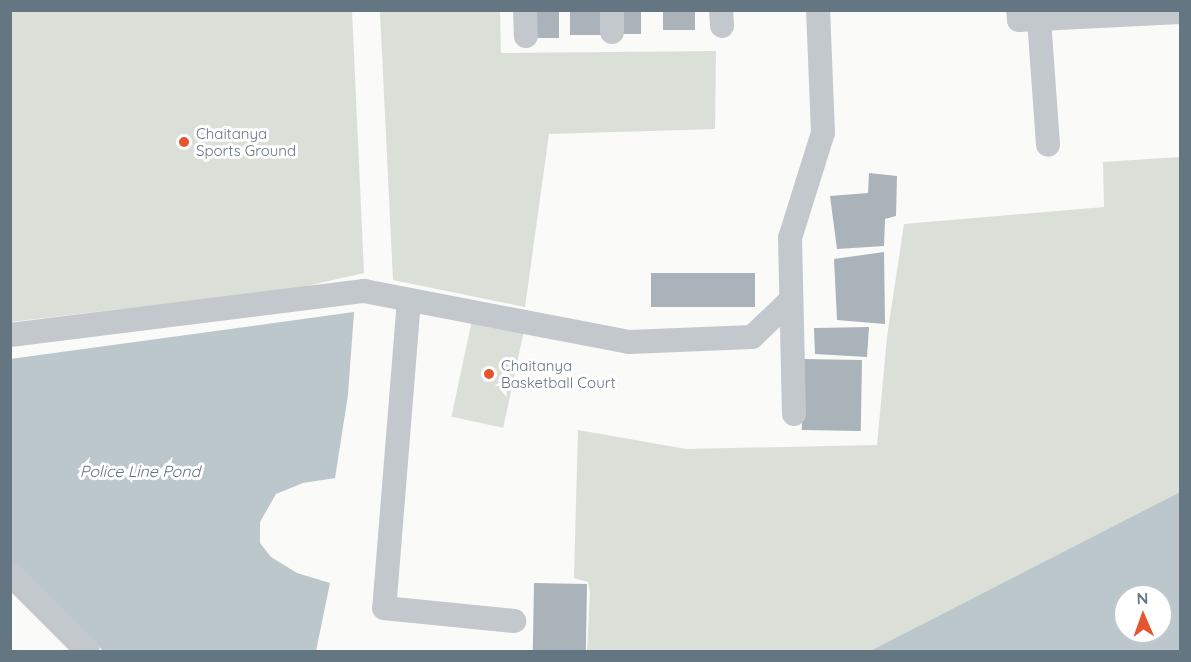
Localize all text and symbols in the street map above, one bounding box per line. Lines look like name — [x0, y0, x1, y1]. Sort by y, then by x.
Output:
place label: Chaitanya Sports Ground — [196, 124, 296, 159]
marker: Chaitanya Sports Ground — [177, 135, 191, 149]
place label: Chaitanya Basketball Court — [501, 356, 616, 391]
marker: Chaitanya Basketball Court — [482, 367, 496, 381]
water label: Police Line Pond — [80, 461, 200, 481]
north arrow — [1113, 584, 1173, 644]
text: N — [1136, 588, 1149, 608]

